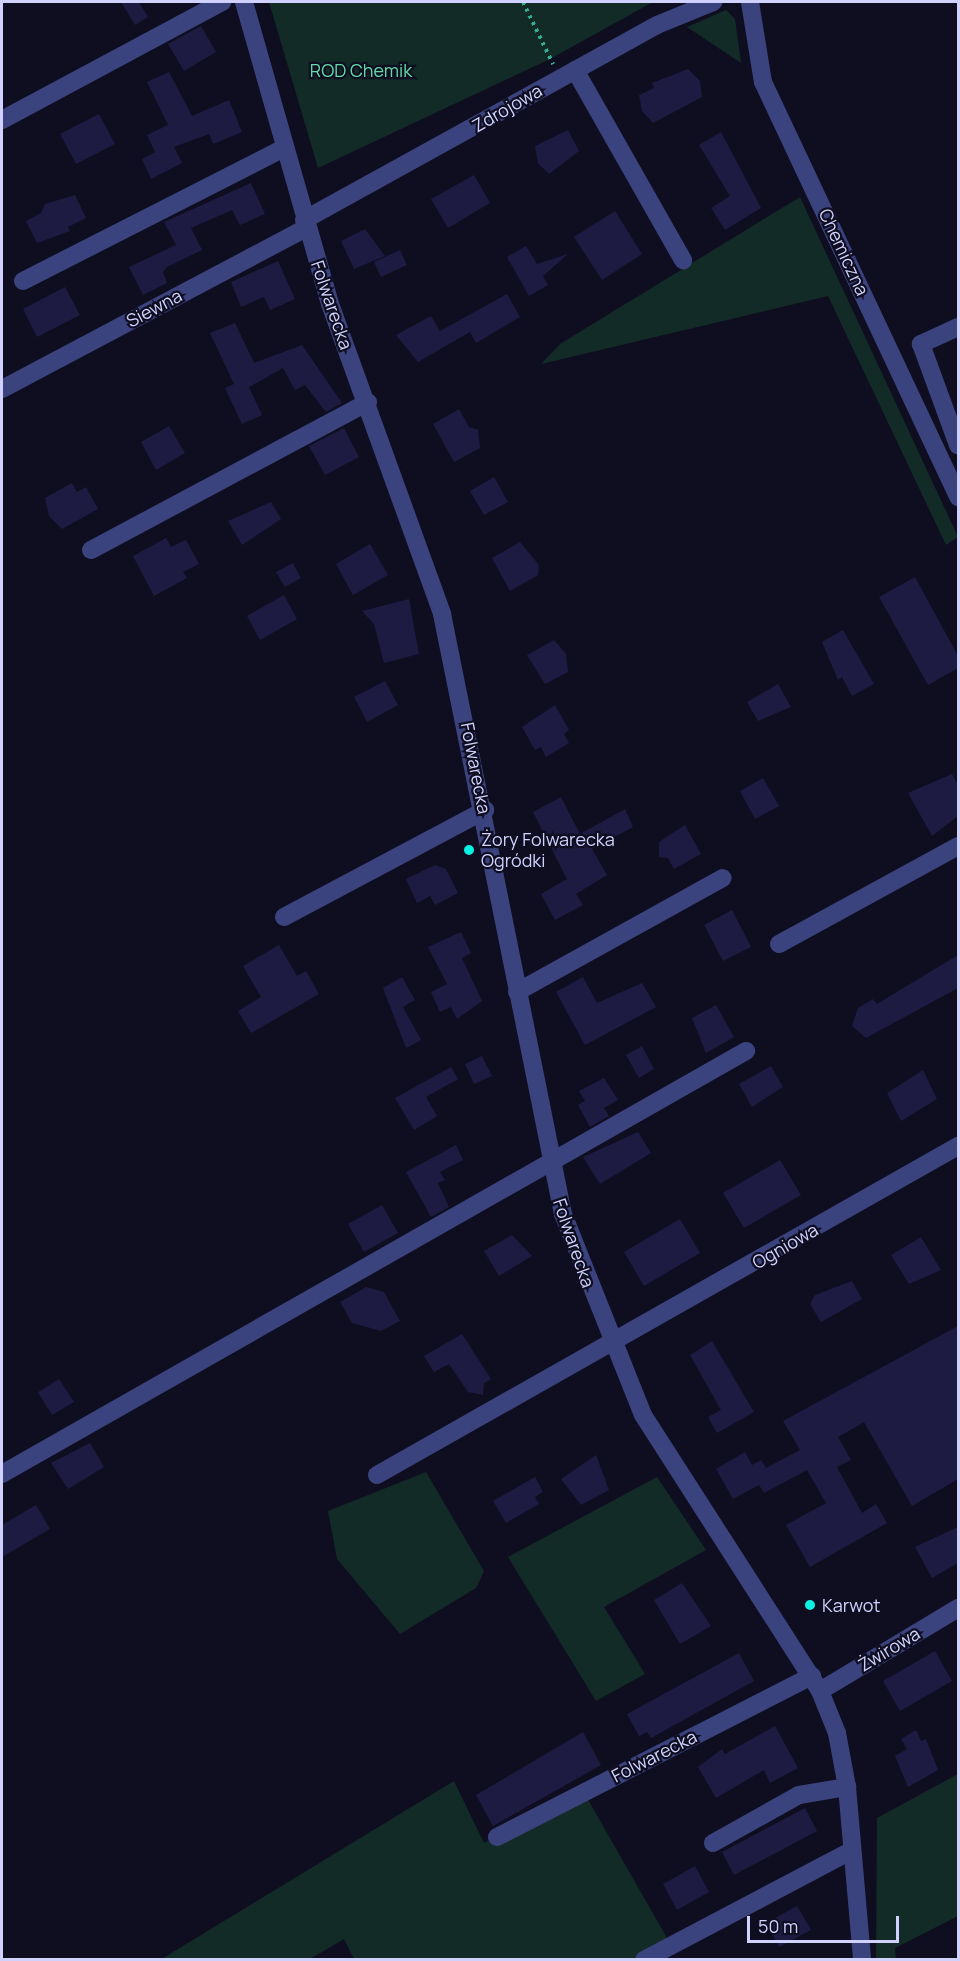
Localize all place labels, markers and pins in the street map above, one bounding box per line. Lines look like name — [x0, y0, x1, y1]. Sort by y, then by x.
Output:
place label: Żory Folwarecka Ogródki — [481, 829, 615, 872]
marker: Żory Folwarecka Ogródki — [462, 843, 476, 857]
place label: Karwot — [822, 1594, 880, 1616]
marker: Karwot — [803, 1598, 817, 1612]

